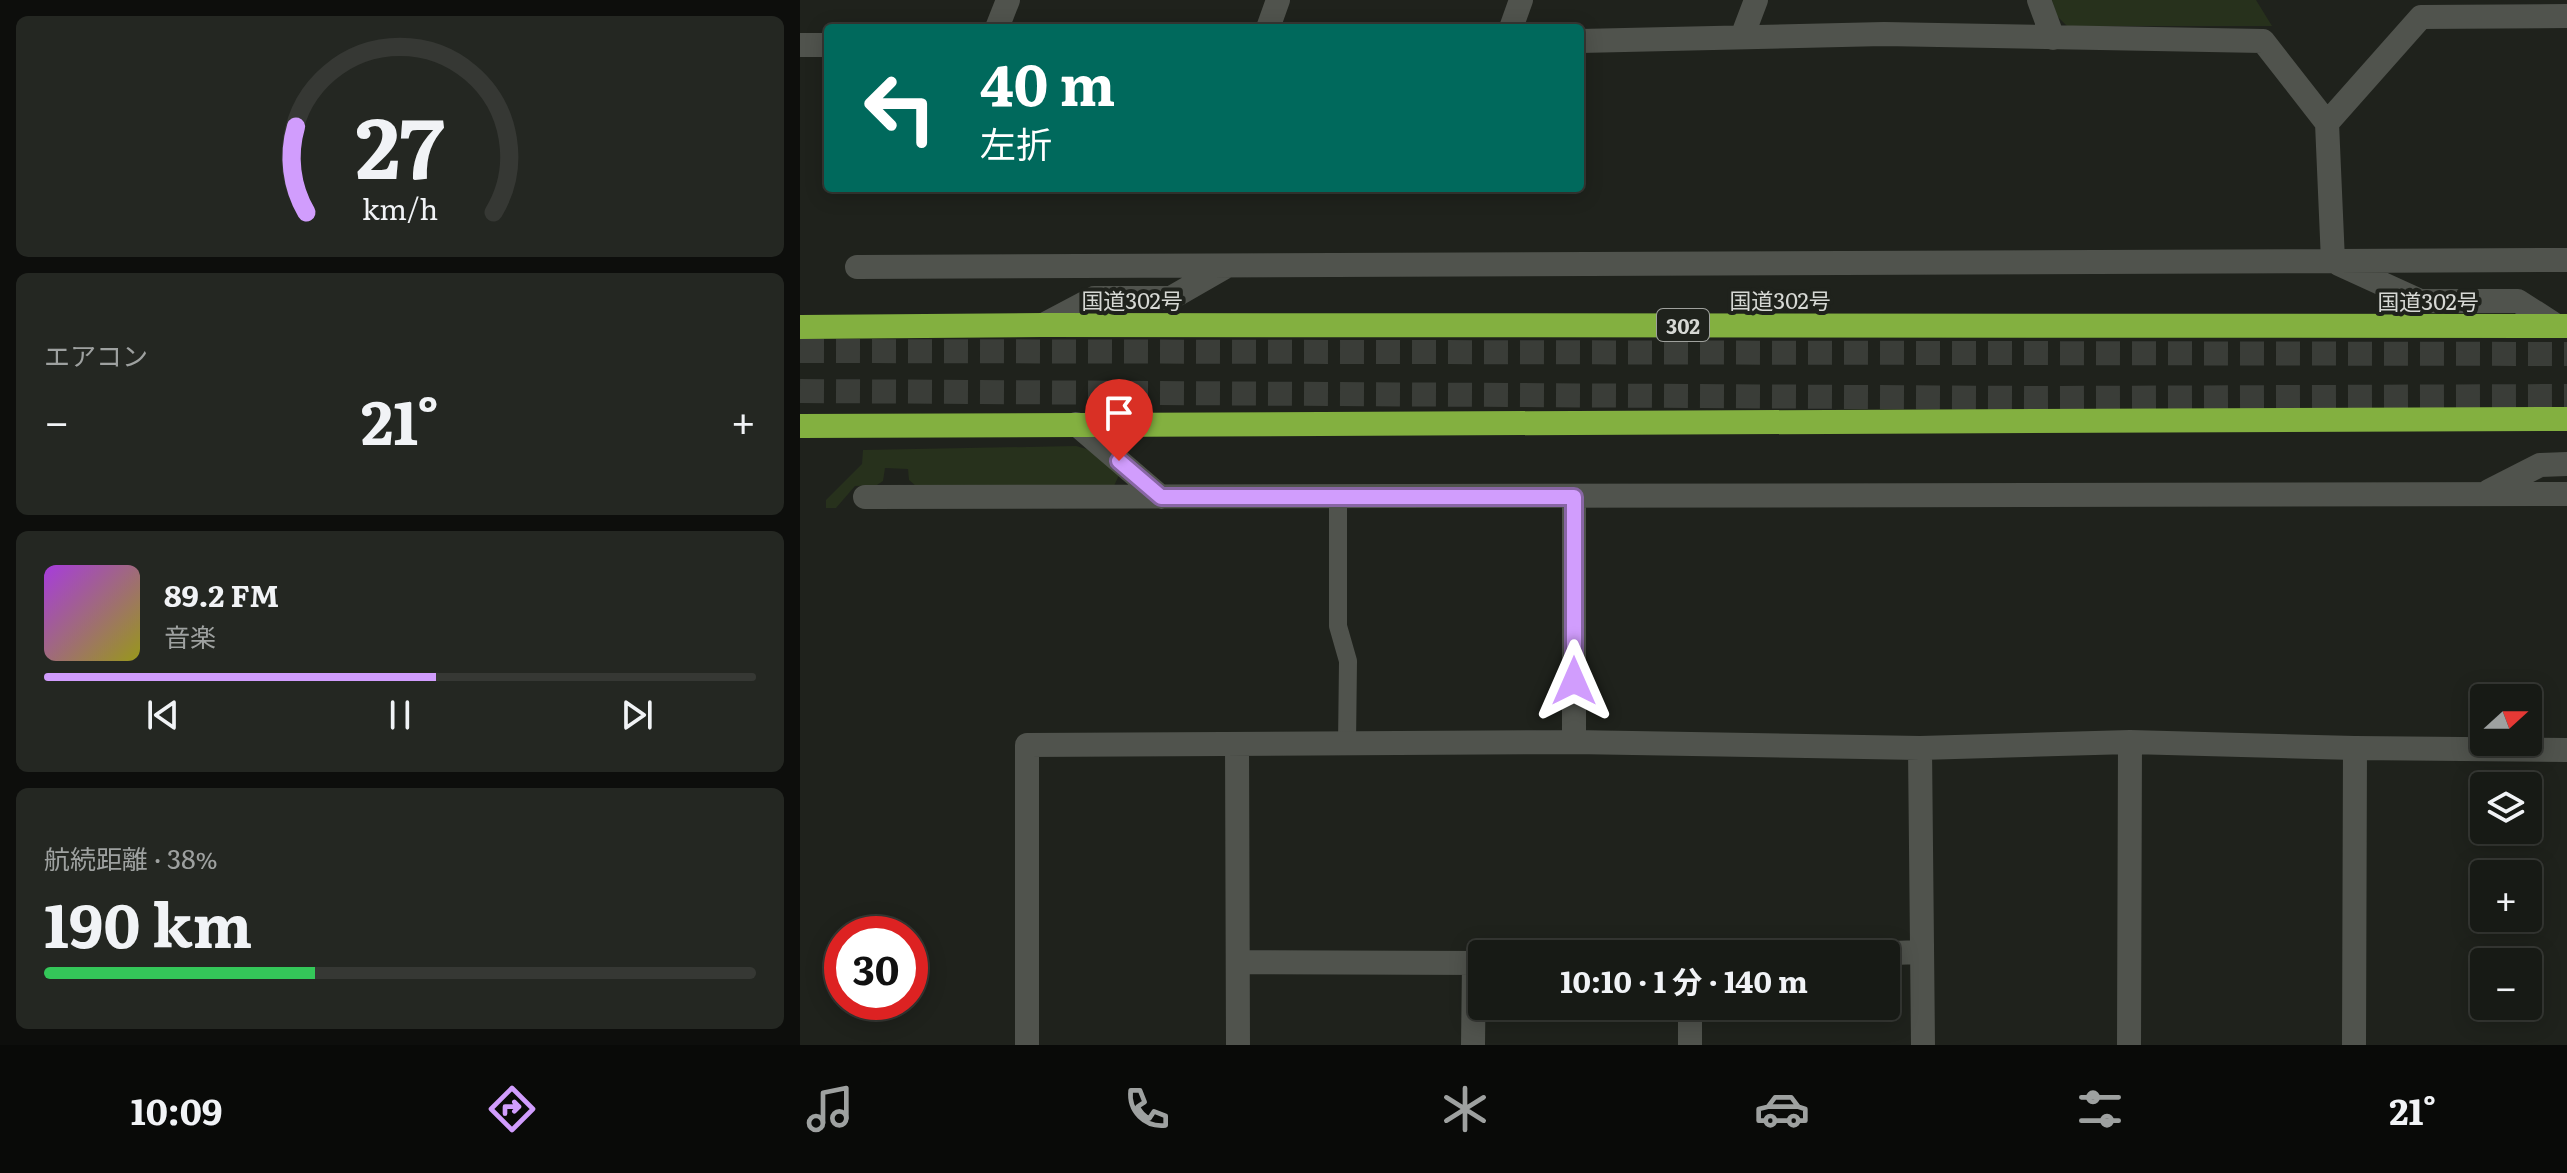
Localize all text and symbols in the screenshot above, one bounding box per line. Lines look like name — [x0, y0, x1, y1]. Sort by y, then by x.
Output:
text: 40 m — [980, 40, 1115, 123]
icon: left — [848, 56, 952, 160]
text: 27 — [356, 80, 444, 204]
text: 左折 — [980, 116, 1052, 169]
text: km/h — [362, 186, 438, 229]
street label: 国道302号 — [1081, 283, 1183, 316]
street label: 国道302号 — [1729, 283, 1831, 316]
street label: 国道302号 — [2377, 284, 2479, 317]
road number: 302 — [1657, 309, 1709, 341]
text: エアコン — [44, 335, 148, 374]
text: 21° — [361, 374, 439, 463]
pin — [1085, 379, 1153, 461]
text: − — [44, 386, 70, 452]
text: + — [730, 386, 756, 452]
icon: arrive — [1097, 391, 1141, 435]
text: 89.2 FM — [164, 572, 279, 616]
text: 音楽 — [164, 616, 216, 655]
position arrow — [1532, 639, 1616, 723]
north arrow — [2470, 684, 2542, 756]
map controls — [2470, 684, 2542, 1020]
icon: previous — [141, 693, 185, 737]
icon: pause — [378, 693, 422, 737]
icon: next — [615, 693, 659, 737]
button: layers — [2470, 772, 2542, 844]
text: 航続距離 · 38% — [44, 838, 218, 877]
button: + — [2470, 860, 2542, 932]
text: 190 km — [44, 877, 252, 966]
speed limit sign: 30 — [824, 916, 928, 1020]
button: − — [2470, 948, 2542, 1020]
text: 10:10 · 1 分 · 140 m — [1560, 958, 1808, 1002]
icon: directions — [484, 1081, 540, 1137]
icon: music — [802, 1081, 858, 1137]
icon: phone — [1119, 1081, 1175, 1137]
icon: climate — [1437, 1081, 1493, 1137]
icon: car — [1754, 1081, 1810, 1137]
icon: filters — [2072, 1081, 2128, 1137]
text: 10:09 — [131, 1083, 223, 1136]
text: 21° — [2389, 1083, 2436, 1136]

